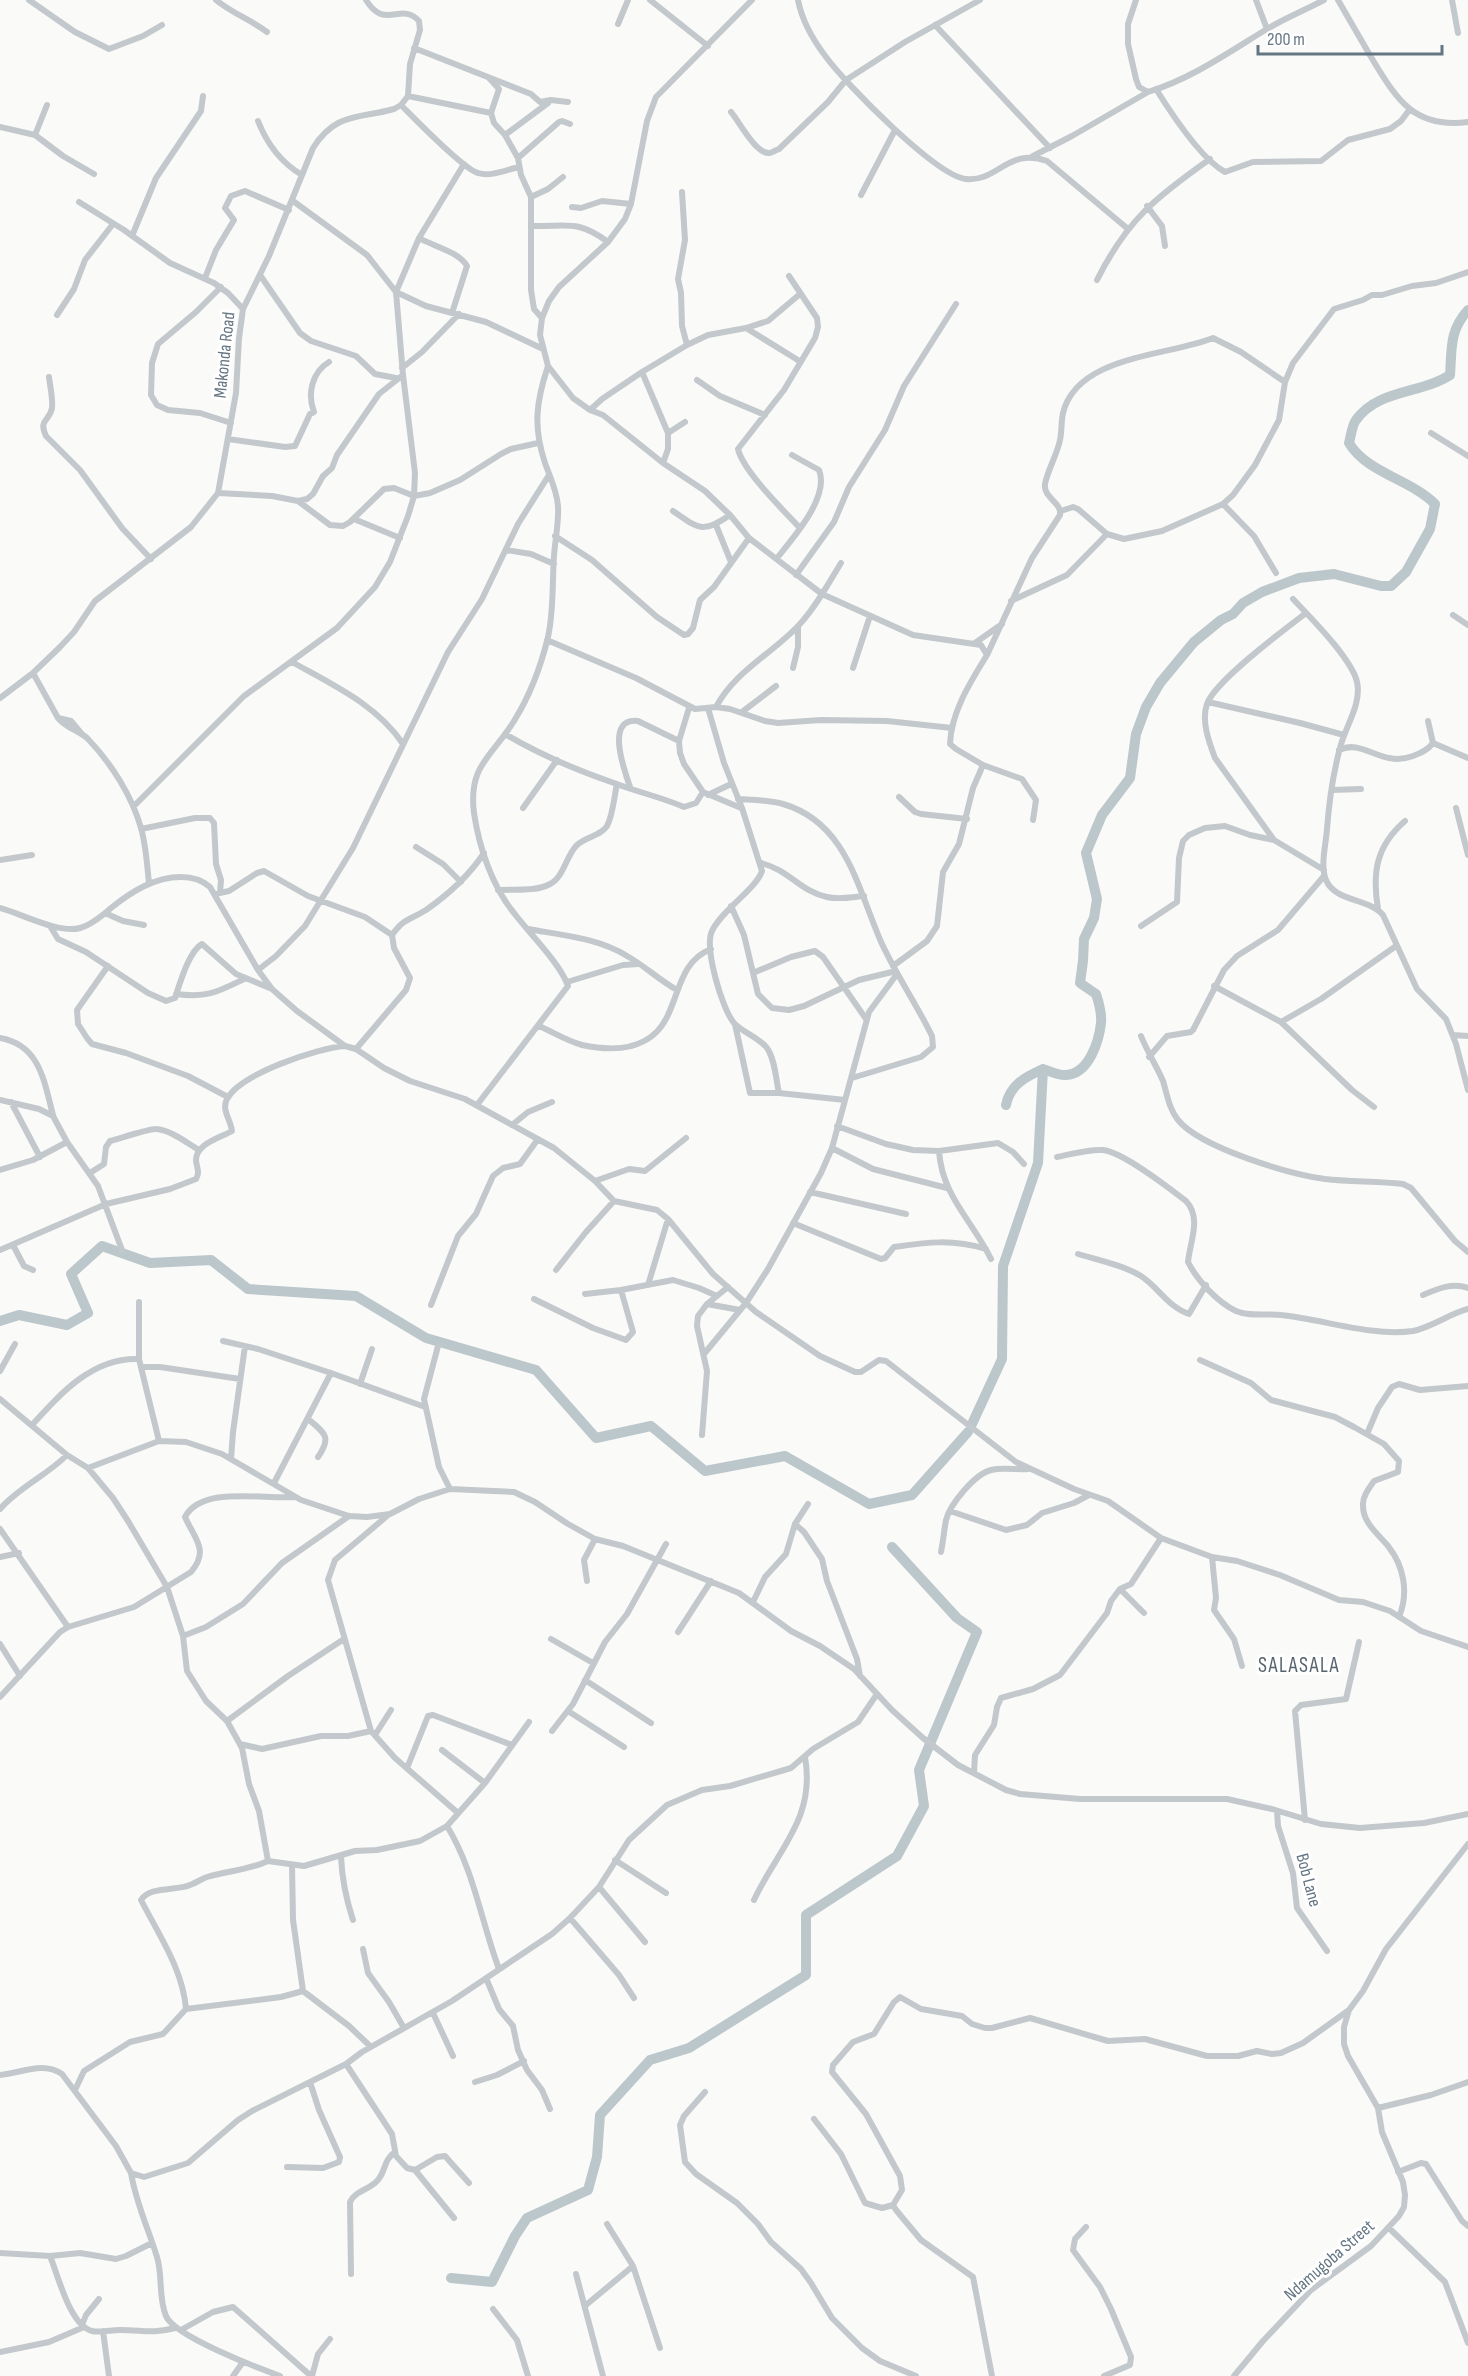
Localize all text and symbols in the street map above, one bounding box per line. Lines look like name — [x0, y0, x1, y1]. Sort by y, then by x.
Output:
scale bar — [1258, 18, 1442, 56]
text: 200 m — [1267, 29, 1305, 50]
street label: Makonda Road — [210, 311, 239, 399]
district label: SALASALA — [1258, 1653, 1340, 1678]
street label: Bob Lane — [1291, 1851, 1326, 1909]
street label: Ndamugoba Street — [1280, 2215, 1379, 2305]

